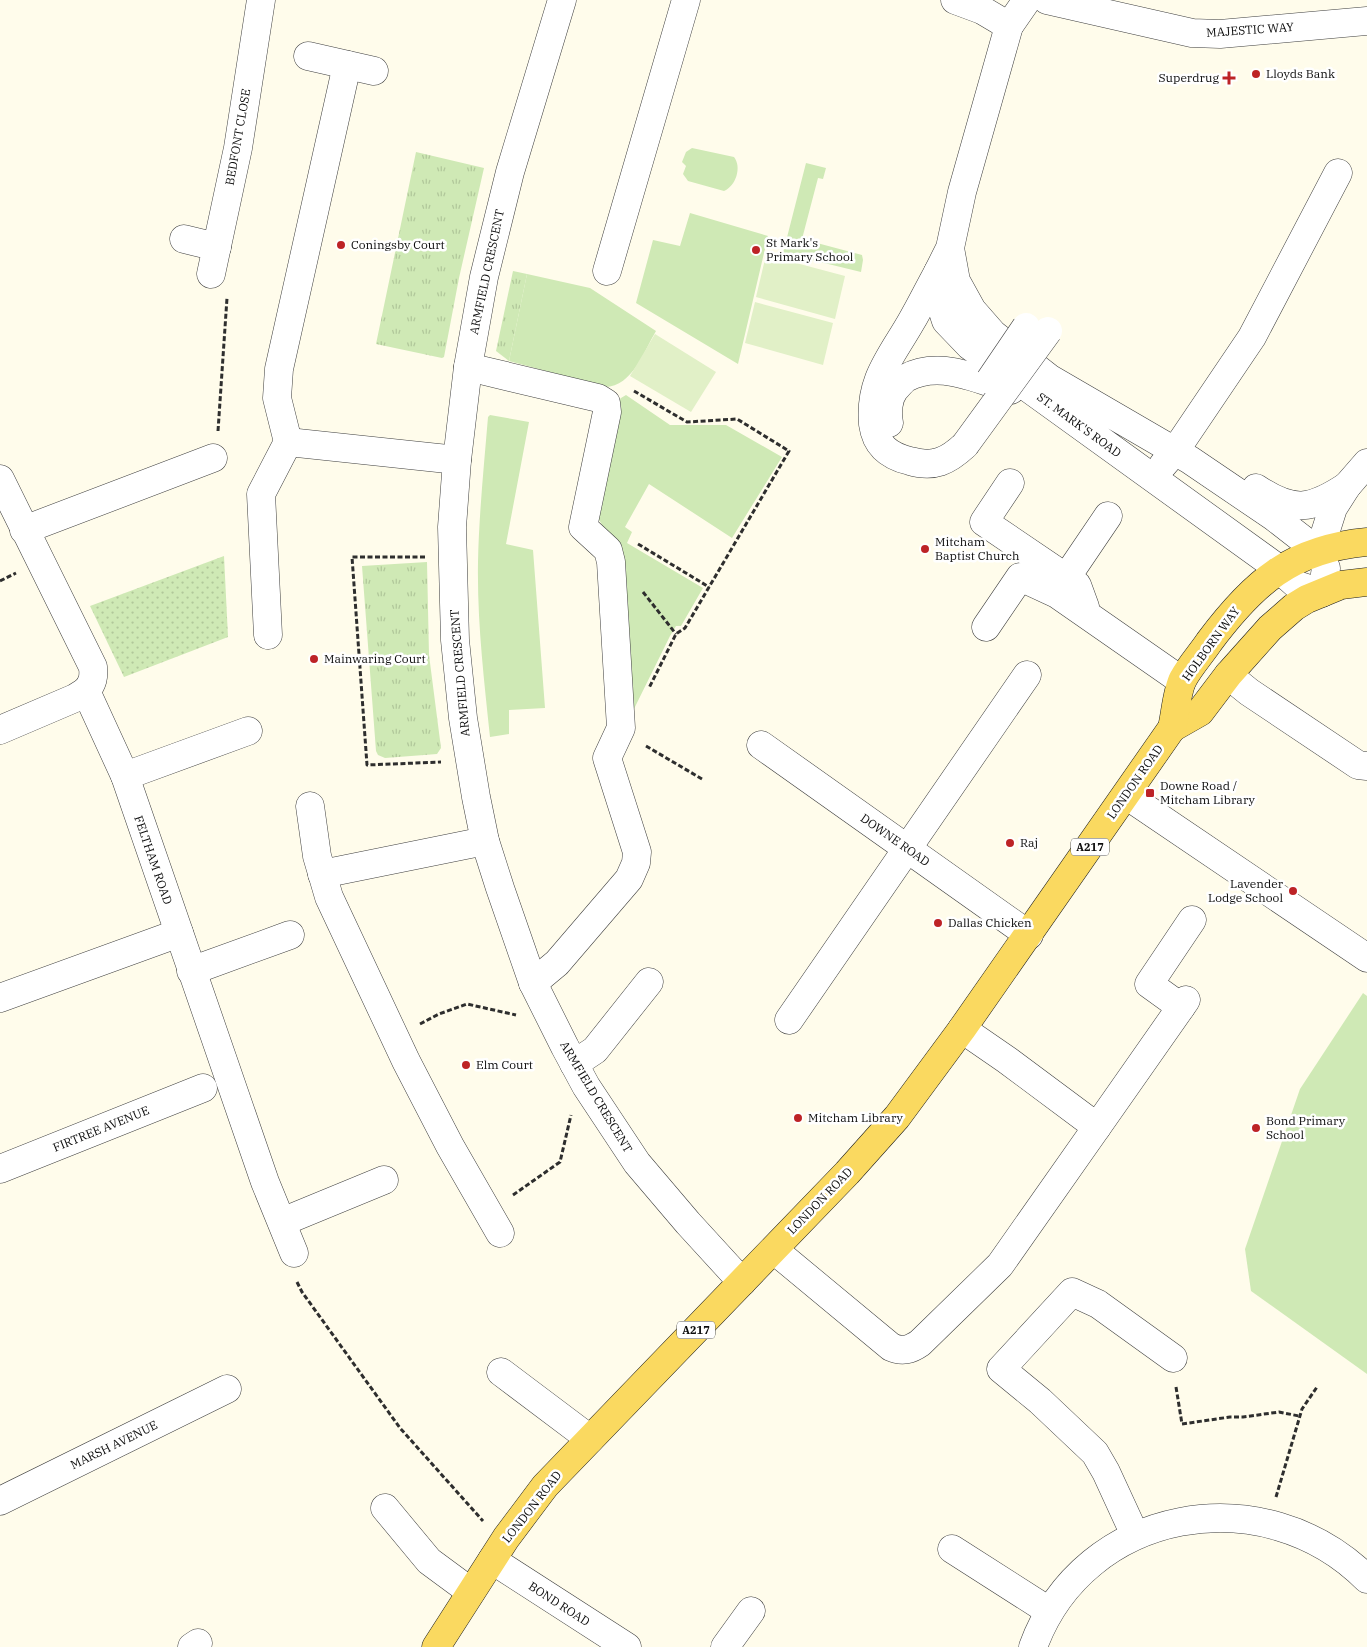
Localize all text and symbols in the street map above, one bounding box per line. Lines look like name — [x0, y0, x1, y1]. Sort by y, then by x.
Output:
street label: MAJESTIC WAY — [1206, 19, 1295, 40]
place label: Lloyds Bank — [1266, 66, 1335, 81]
marker: Lloyds Bank — [1250, 68, 1262, 80]
place label: Superdrug — [1158, 70, 1219, 85]
marker: Superdrug — [1223, 72, 1235, 84]
street label: BEDFONT CLOSE — [222, 87, 253, 187]
street label: ARMFIELD CRESCENT — [466, 208, 507, 336]
place label: St Mark's Primary School — [766, 235, 854, 264]
place label: Coningsby Court — [351, 237, 445, 252]
marker: Coningsby Court — [335, 239, 347, 251]
marker: St Mark's Primary School — [750, 244, 762, 256]
street label: ST. MARK'S ROAD — [1034, 389, 1124, 460]
place label: Mitcham Baptist Church — [935, 534, 1020, 563]
marker: Mitcham Baptist Church — [919, 543, 931, 555]
street label: HOLBORN WAY — [1179, 603, 1243, 684]
street label: ARMFIELD CRESCENT — [446, 609, 473, 737]
place label: Mainwaring Court — [324, 651, 426, 666]
marker: Mainwaring Court — [308, 653, 320, 665]
street label: LONDON ROAD — [1103, 742, 1166, 822]
place label: Downe Road / Mitcham Library — [1160, 778, 1256, 807]
marker: Downe Road / Mitcham Library — [1144, 787, 1156, 799]
street label: DOWNE ROAD — [858, 810, 933, 869]
street label: FELTHAM ROAD — [131, 813, 176, 906]
place label: Raj — [1020, 835, 1038, 850]
marker: Raj — [1004, 837, 1016, 849]
road number: A217 — [1071, 839, 1109, 856]
place label: Lavender Lodge School — [1208, 876, 1284, 905]
marker: Lavender Lodge School — [1287, 885, 1299, 897]
place label: Dallas Chicken — [948, 915, 1032, 930]
marker: Dallas Chicken — [932, 917, 944, 929]
street label: ARMFIELD CRESCENT — [557, 1038, 636, 1155]
place label: Elm Court — [476, 1057, 533, 1072]
marker: Elm Court — [460, 1059, 472, 1071]
street label: FIRTREE AVENUE — [50, 1102, 151, 1155]
place label: Mitcham Library — [808, 1110, 904, 1125]
marker: Mitcham Library — [792, 1112, 804, 1124]
place label: Bond Primary School — [1266, 1113, 1346, 1142]
marker: Bond Primary School — [1250, 1122, 1262, 1134]
street label: LONDON ROAD — [784, 1164, 855, 1237]
road number: A217 — [677, 1322, 715, 1338]
street label: MARSH AVENUE — [68, 1417, 160, 1472]
street label: LONDON ROAD — [499, 1468, 564, 1546]
street label: BOND ROAD — [526, 1578, 593, 1629]

